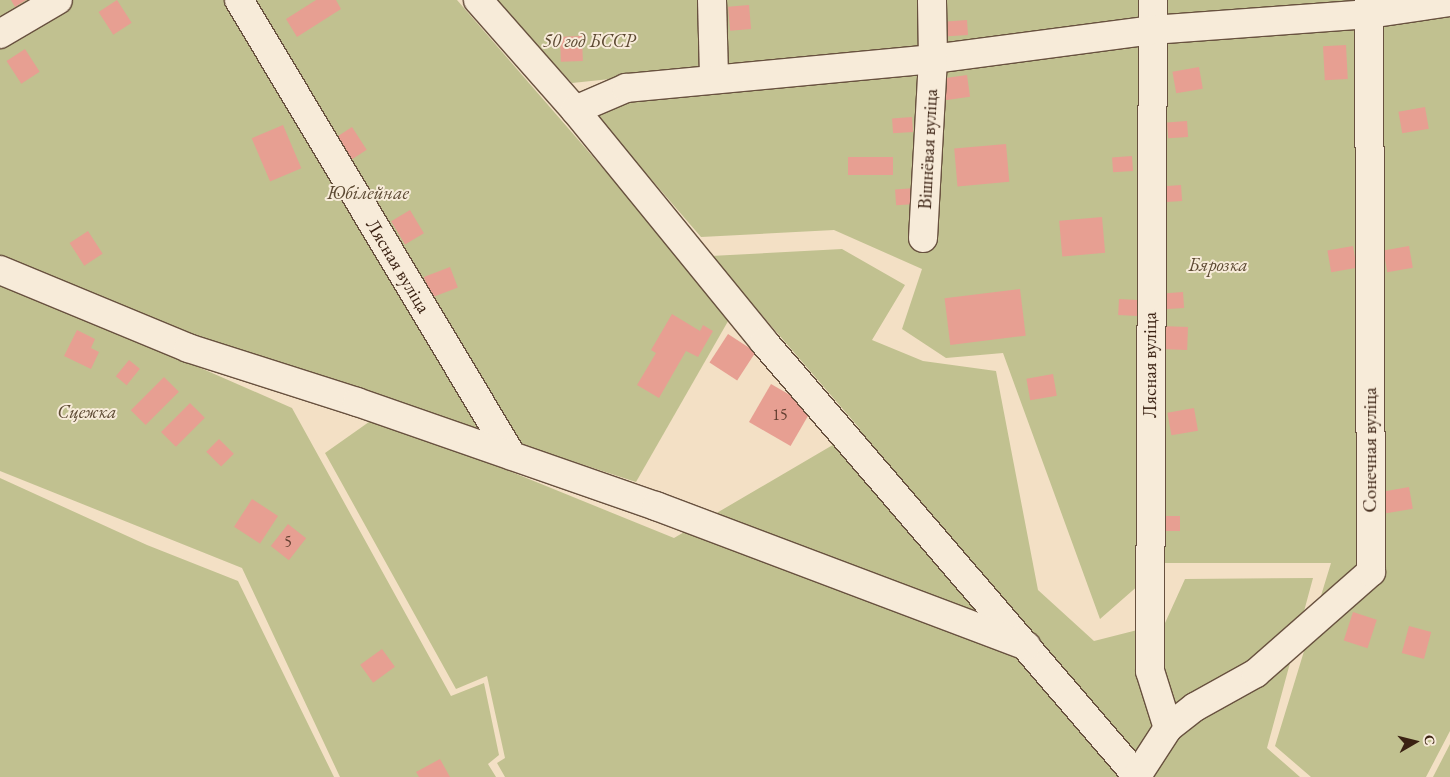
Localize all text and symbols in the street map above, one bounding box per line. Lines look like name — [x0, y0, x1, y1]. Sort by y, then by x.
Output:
park label: 50 год БССР — [543, 30, 635, 52]
street label: Вішнёвая вуліца — [913, 88, 943, 210]
park label: Юбілейнае — [327, 182, 409, 204]
street label: Лясная вуліца — [361, 215, 435, 317]
park label: Бярозка — [1188, 254, 1248, 276]
street label: Лясная вуліца — [1139, 312, 1161, 418]
street label: Сонечная вуліца — [1359, 387, 1381, 513]
park label: Сцежка — [57, 401, 117, 423]
house number: 15 — [772, 405, 788, 425]
house number: 5 — [284, 532, 292, 552]
north arrow — [1390, 717, 1440, 767]
text: С — [1420, 734, 1439, 746]

